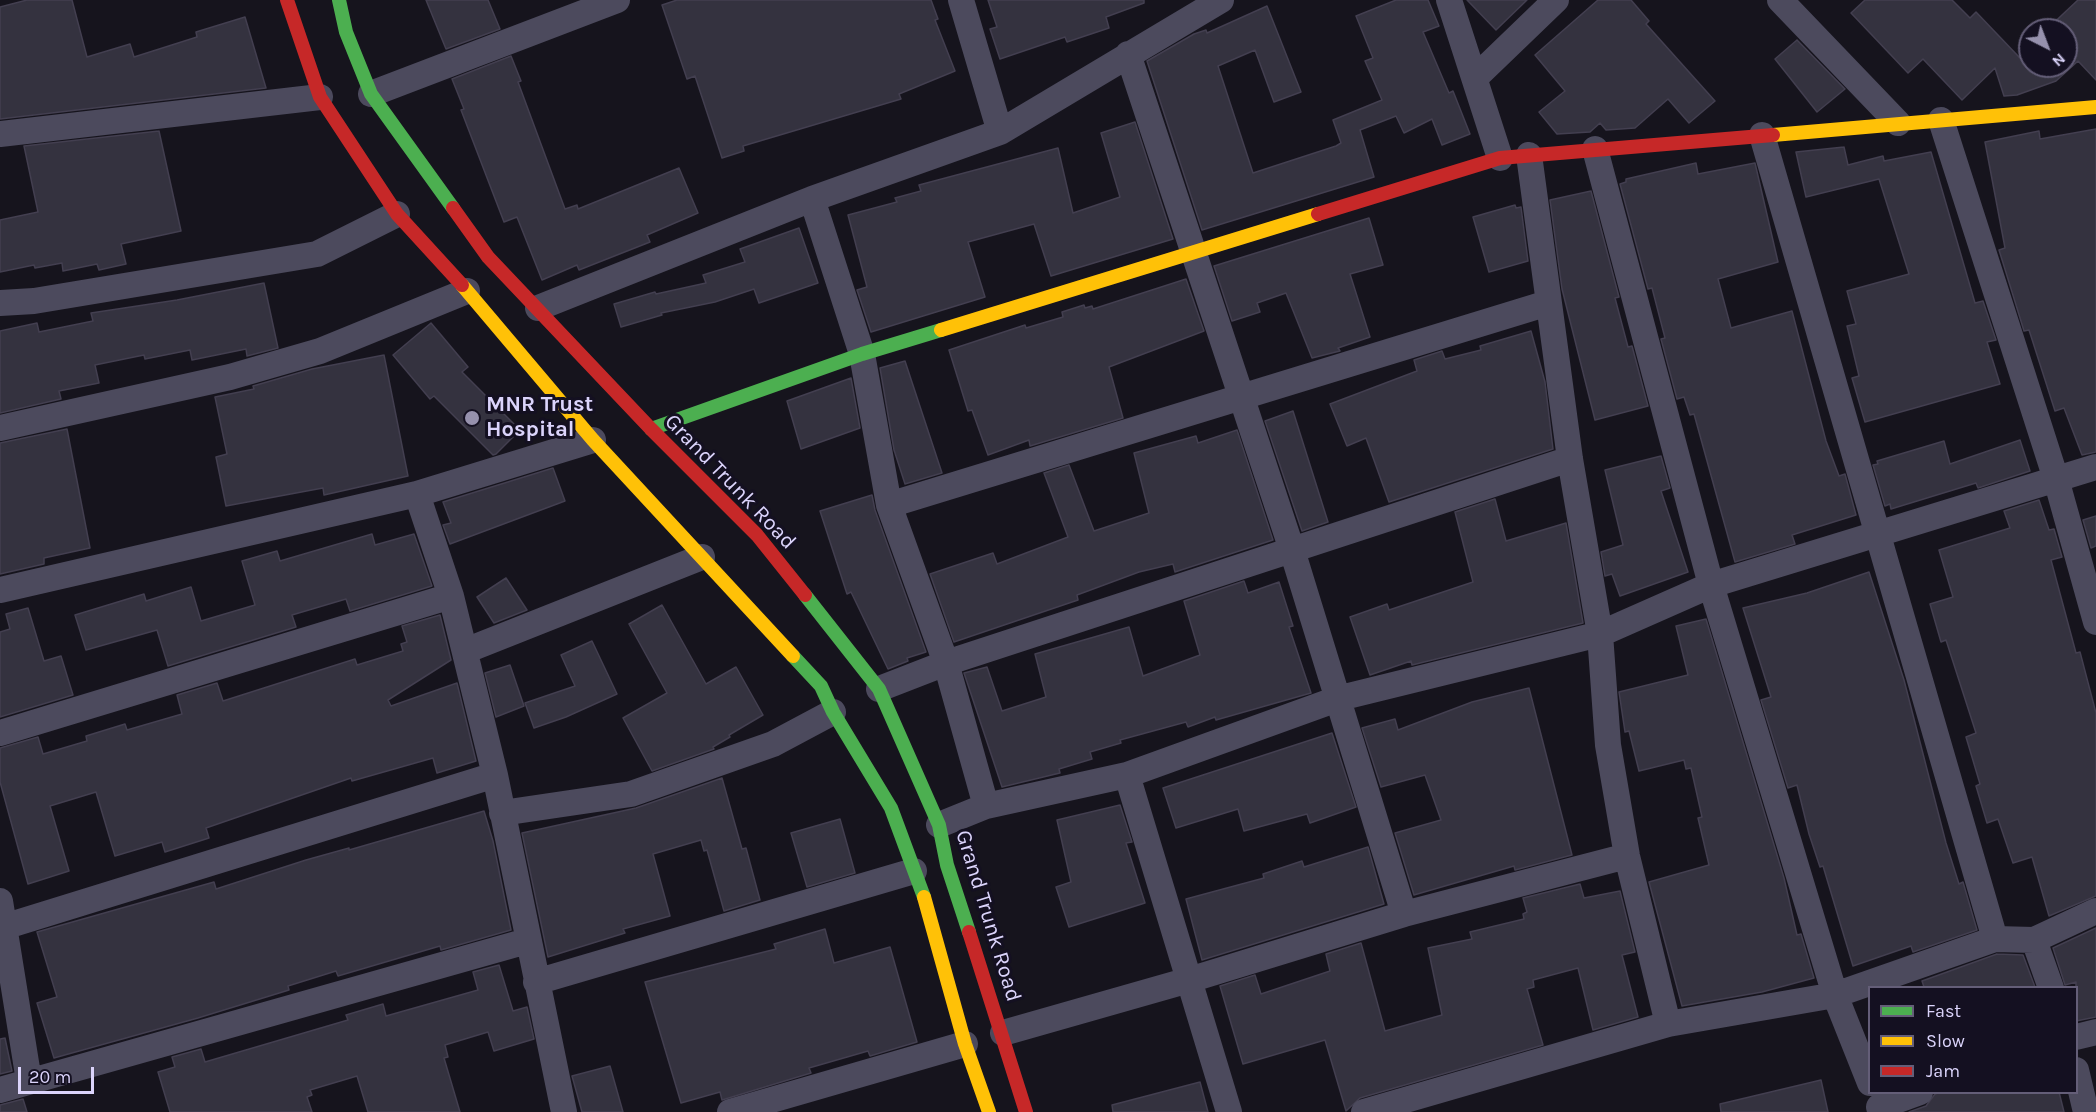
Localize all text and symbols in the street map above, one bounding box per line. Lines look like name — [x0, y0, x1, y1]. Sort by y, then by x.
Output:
north arrow — [2018, 18, 2078, 78]
text: N — [2048, 49, 2070, 71]
place label: MNR Trust Hospital — [486, 392, 593, 444]
marker: MNR Trust Hospital — [463, 409, 481, 427]
street label: Grand Trunk Road — [659, 409, 801, 555]
street label: Grand Trunk Road — [949, 827, 1027, 1005]
legend — [1868, 986, 2078, 1094]
text: Fast — [1926, 1000, 1961, 1022]
text: Slow — [1926, 1030, 1965, 1052]
scale bar — [21, 1055, 98, 1093]
text: Jam — [1926, 1060, 1960, 1082]
text: 20 m — [29, 1066, 71, 1088]

